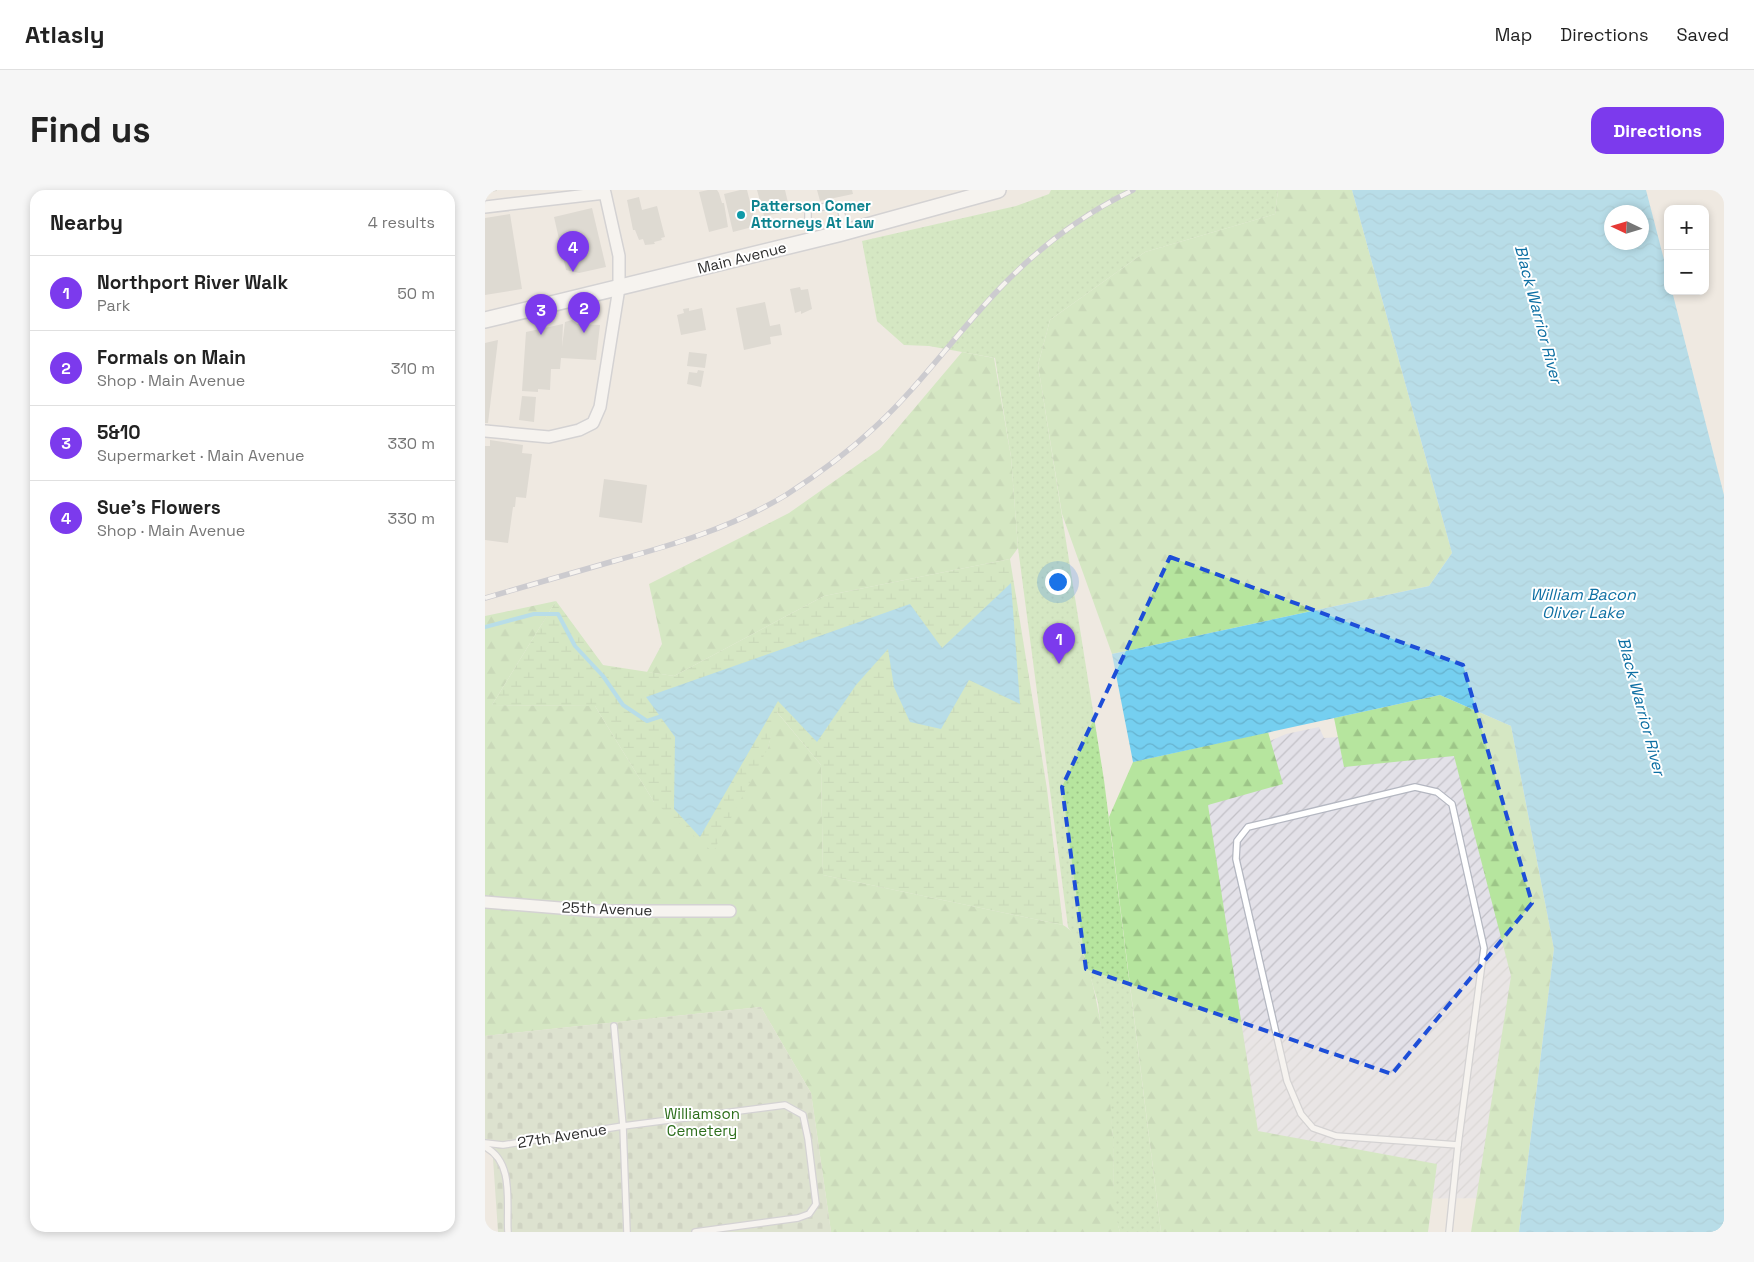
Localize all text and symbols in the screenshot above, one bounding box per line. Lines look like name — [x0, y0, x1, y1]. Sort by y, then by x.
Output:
text: Atlasly — [25, 19, 104, 50]
text: Map — [1495, 23, 1532, 46]
text: Directions — [1560, 23, 1649, 46]
text: Saved — [1677, 23, 1729, 46]
button: Directions — [1591, 107, 1724, 154]
text: Find us — [30, 108, 151, 152]
place label: Patterson Comer Attorneys At Law — [751, 196, 875, 232]
north arrow — [1604, 205, 1649, 250]
map controls — [1664, 205, 1709, 295]
button: + — [1664, 205, 1709, 250]
text: Nearby — [50, 209, 123, 236]
marker: Patterson Comer Attorneys At Law — [735, 209, 747, 221]
text: 4 results — [368, 212, 435, 233]
pin: 4 — [557, 231, 589, 272]
street label: Main Avenue — [695, 237, 788, 278]
water label: Black Warrior River — [1510, 243, 1568, 388]
button: − — [1664, 250, 1709, 295]
text: Northport River Walk — [97, 270, 288, 295]
text: 1 — [62, 283, 70, 304]
text: 50 m — [397, 283, 435, 304]
pin: 2 — [568, 292, 600, 333]
pin: 3 — [525, 294, 557, 335]
text: Park — [97, 295, 130, 316]
text: Formals on Main — [97, 345, 246, 370]
text: 2 — [61, 358, 71, 379]
text: 310 m — [391, 358, 435, 379]
text: Shop · Main Avenue — [97, 370, 245, 391]
text: 5&10 — [97, 420, 141, 445]
text: 3 — [61, 433, 71, 454]
text: 330 m — [388, 433, 435, 454]
text: Supermarket · Main Avenue — [97, 445, 305, 466]
text: Sue's Flowers — [97, 495, 221, 520]
text: 4 — [61, 508, 71, 529]
text: 330 m — [388, 508, 435, 529]
text: Shop · Main Avenue — [97, 520, 245, 541]
your location — [1045, 569, 1071, 595]
water label: William Bacon Oliver Lake — [1530, 584, 1637, 623]
pin: 1 — [1043, 623, 1075, 664]
water label: Black Warrior River — [1613, 635, 1671, 780]
street label: 25th Avenue — [561, 897, 653, 920]
park label: Williamson Cemetery — [664, 1104, 740, 1140]
street label: 27th Avenue — [516, 1119, 608, 1152]

